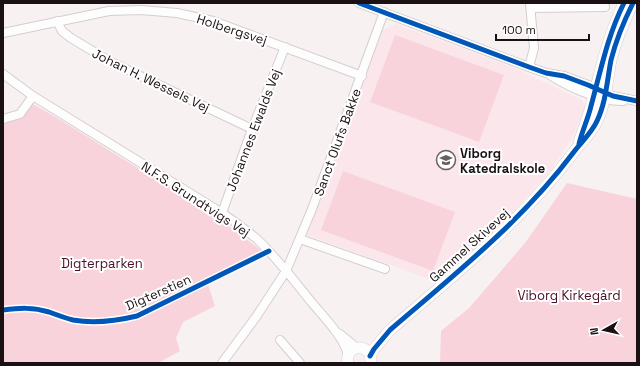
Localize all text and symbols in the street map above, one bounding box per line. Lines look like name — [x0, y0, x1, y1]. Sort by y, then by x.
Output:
street label: Holbergsvej — [194, 10, 269, 49]
scale bar — [496, 16, 589, 42]
text: 100 m — [502, 22, 536, 38]
street label: Johan H. Wessels Vej — [89, 45, 212, 116]
street label: Johannes Ewalds Vej — [222, 67, 285, 194]
street label: Sanct Olufs Bakke — [310, 86, 365, 198]
place label: Viborg Katedralskole — [460, 145, 545, 177]
school or university icon: Viborg Katedralskole — [435, 149, 457, 171]
street label: N.F.S. Grundtvigs Vej — [138, 158, 253, 241]
street label: Gammel Skivevej — [426, 205, 513, 286]
park label: Digterparken — [61, 255, 143, 272]
street label: Digterstien — [123, 270, 194, 314]
park label: Viborg Kirkegård — [517, 287, 621, 304]
north arrow — [584, 310, 624, 350]
text: N — [587, 327, 602, 336]

